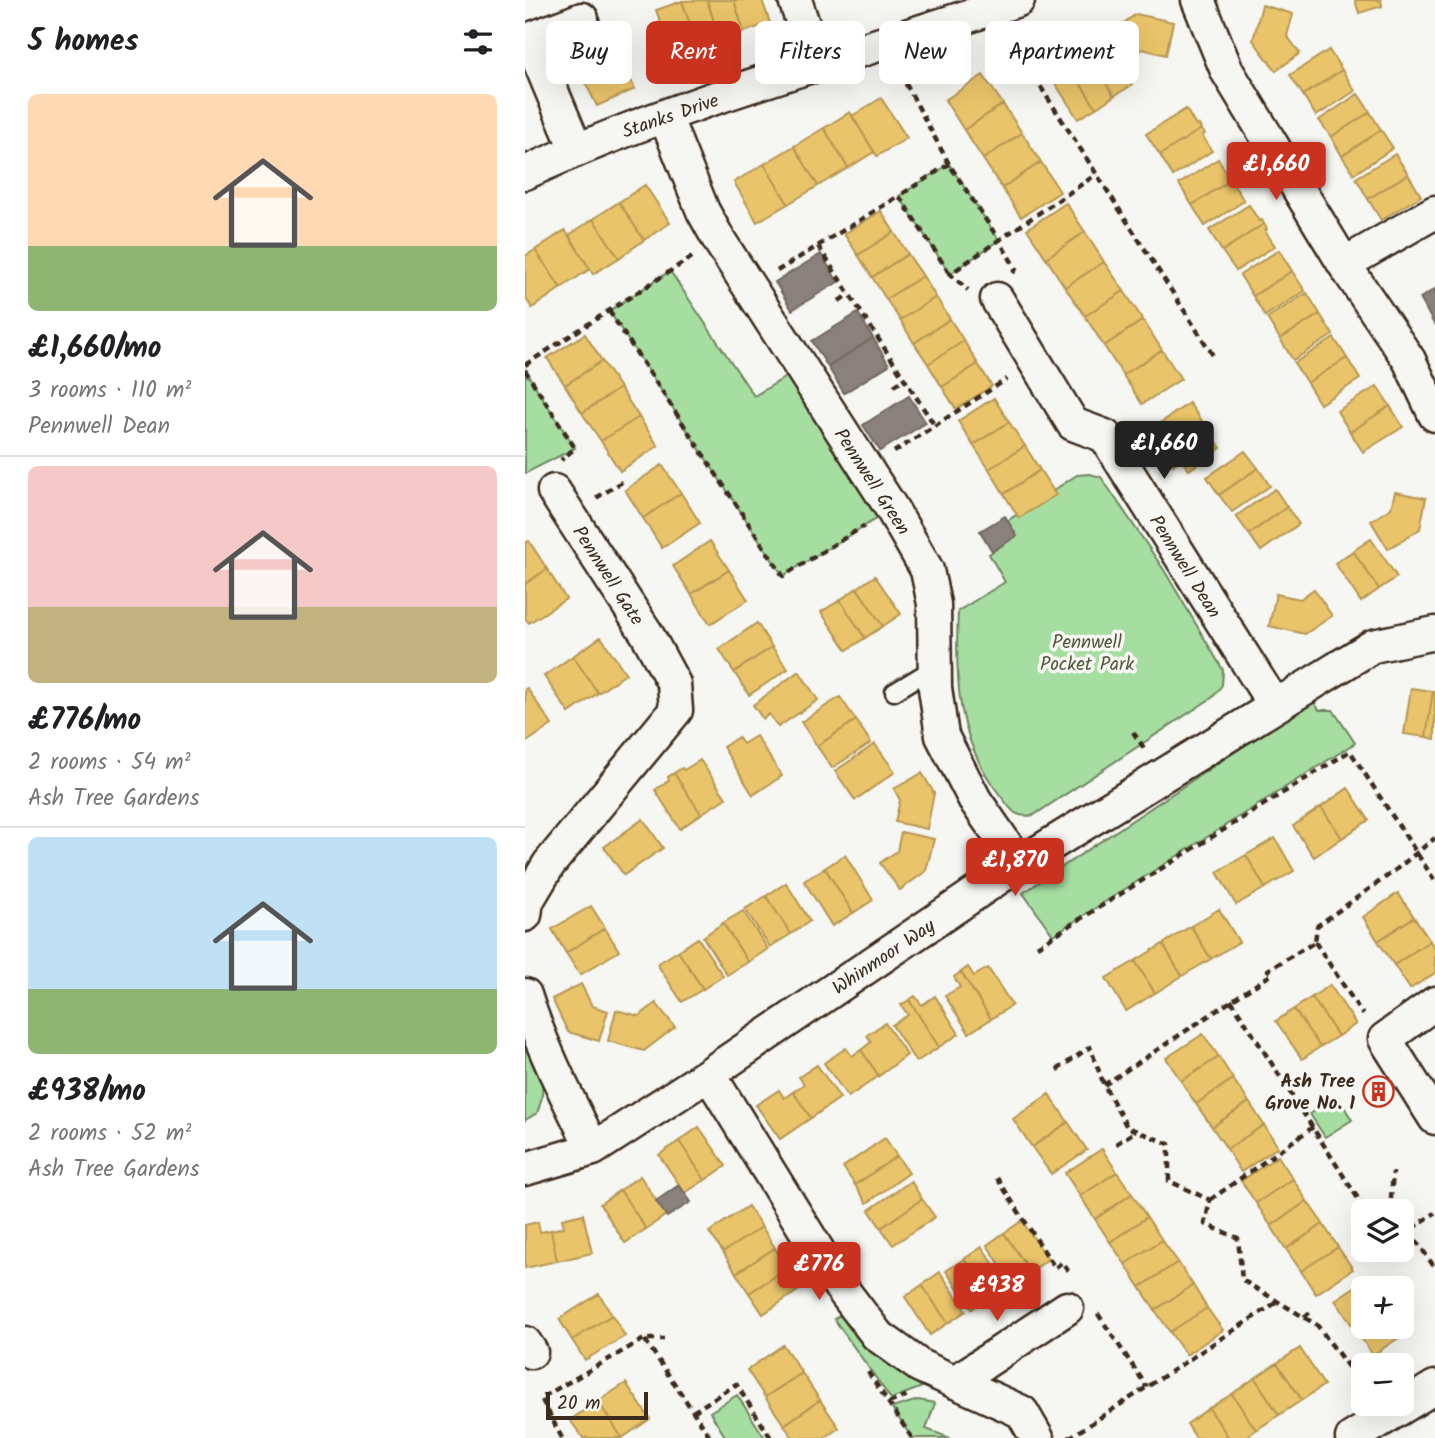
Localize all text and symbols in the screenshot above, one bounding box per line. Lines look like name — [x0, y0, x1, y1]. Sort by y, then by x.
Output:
text: 5 homes — [28, 18, 139, 66]
chip: Buy — [546, 21, 632, 84]
chip: Rent — [646, 21, 741, 84]
chip: Filters — [755, 21, 865, 84]
chip: New — [879, 21, 971, 84]
chip: Apartment — [985, 21, 1139, 84]
icon: filters — [459, 23, 497, 61]
street label: Stanks Drive — [618, 86, 724, 147]
icon: home — [200, 140, 326, 266]
pin: £1,660 — [1219, 142, 1333, 202]
text: £1,660 — [1243, 147, 1309, 183]
text: £1,660/mo — [28, 325, 162, 373]
text: 3 rooms · 110 m² — [28, 373, 191, 409]
text: Pennwell Dean — [28, 409, 170, 445]
pin: £1,660 — [1107, 421, 1221, 481]
street label: Pennwell Green — [825, 423, 917, 542]
text: £1,660 — [1131, 426, 1197, 462]
street label: Pennwell Dean — [1141, 509, 1228, 625]
icon: home — [200, 512, 326, 638]
street label: Pennwell Gate — [564, 520, 651, 632]
park label: Pennwell Pocket Park — [1040, 628, 1134, 680]
text: £776/mo — [28, 697, 141, 745]
text: 2 rooms · 54 m² — [28, 745, 191, 781]
text: Ash Tree Gardens — [28, 781, 200, 817]
pin: £1,870 — [958, 838, 1072, 898]
text: £1,870 — [982, 843, 1048, 879]
icon: home — [200, 883, 326, 1009]
street label: Whinmoor Way — [827, 911, 943, 1003]
place label: Ash Tree Grove No. 1 — [1265, 1067, 1355, 1119]
text: £938/mo — [28, 1068, 146, 1116]
building icon: Ash Tree Grove No. 1 — [1361, 1074, 1395, 1108]
text: 2 rooms · 52 m² — [28, 1116, 191, 1152]
text: Ash Tree Gardens — [28, 1152, 200, 1188]
map controls — [1351, 1199, 1414, 1416]
button: layers — [1351, 1199, 1414, 1262]
pin: £776 — [778, 1242, 860, 1302]
text: £776 — [793, 1247, 845, 1283]
pin: £938 — [956, 1264, 1038, 1323]
text: £938 — [970, 1268, 1024, 1304]
button: + — [1351, 1276, 1414, 1339]
button: − — [1351, 1353, 1414, 1416]
scale bar — [546, 1389, 647, 1421]
text: 20 m — [557, 1389, 600, 1419]

